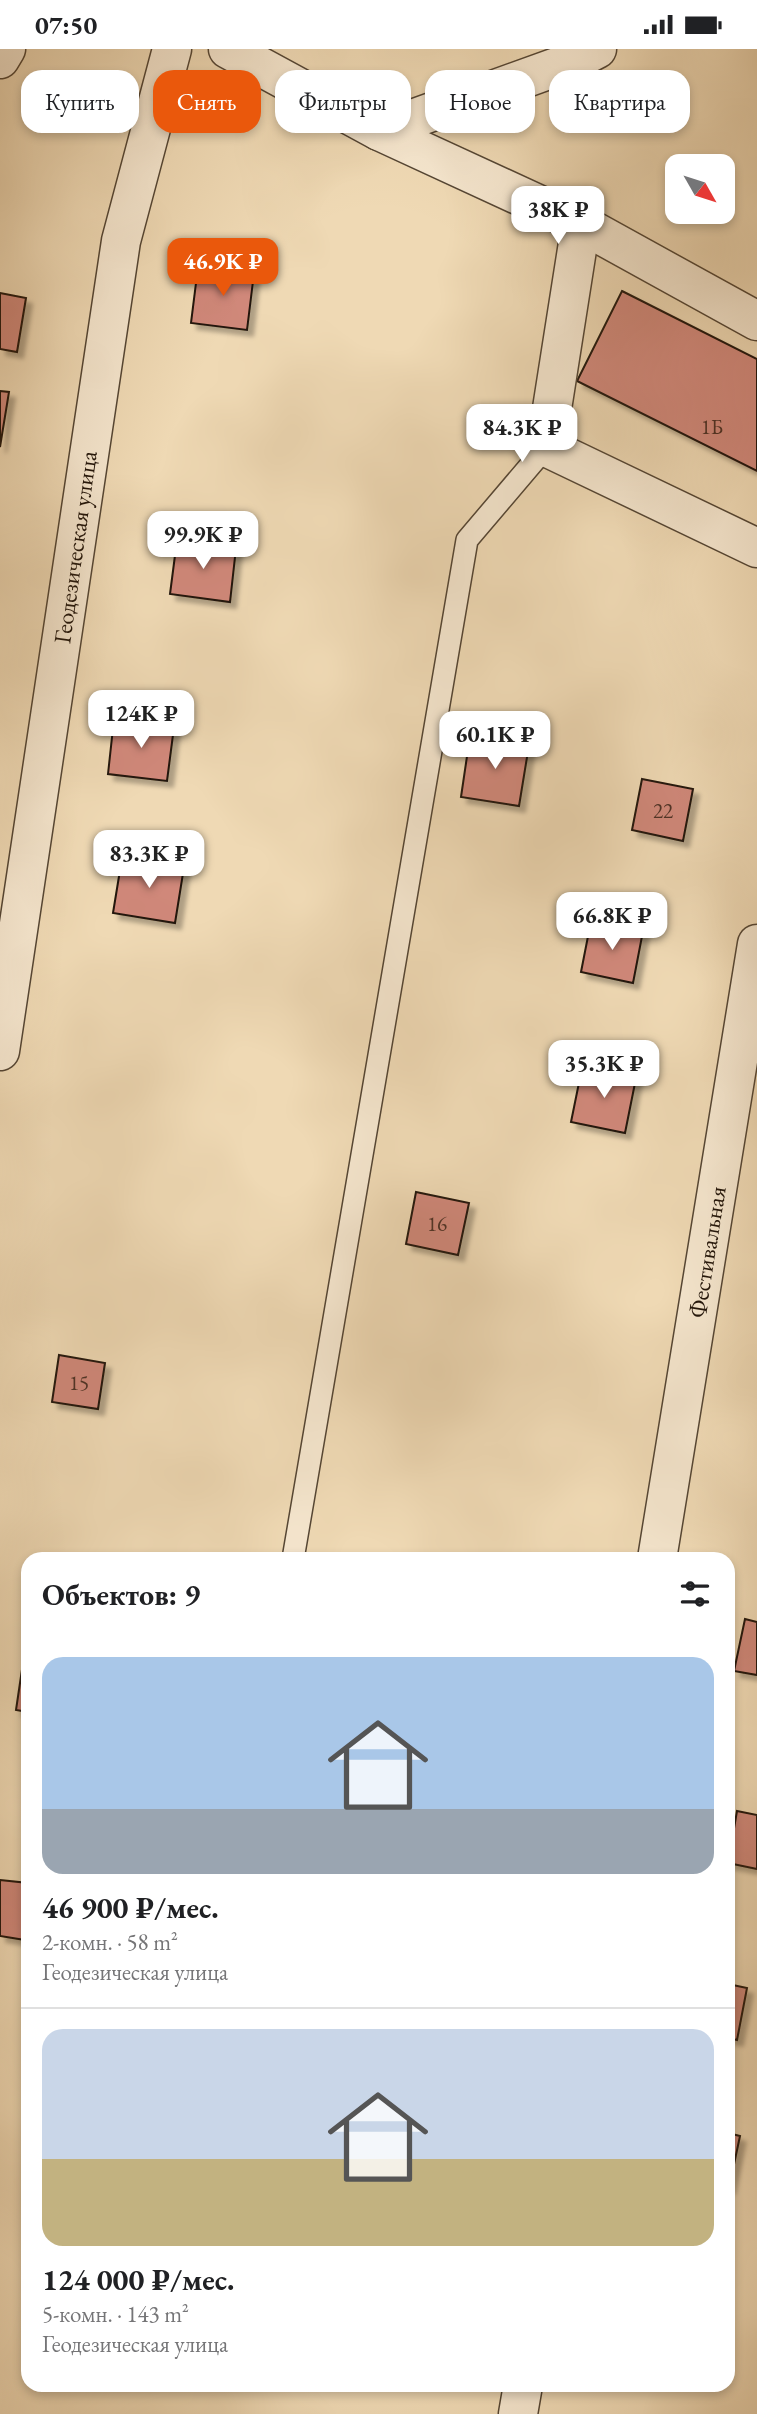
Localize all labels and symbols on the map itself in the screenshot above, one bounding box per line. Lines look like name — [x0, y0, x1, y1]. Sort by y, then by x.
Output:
north arrow — [665, 154, 735, 224]
pin: 38K ₽ — [509, 187, 607, 246]
pin: 46.9K ₽ — [158, 239, 288, 298]
pin: 84.3K ₽ — [457, 405, 587, 464]
house number: 1Б — [701, 413, 723, 440]
street label: Геодезическая улица — [46, 448, 104, 645]
pin: 99.9K ₽ — [138, 511, 268, 571]
pin: 124K ₽ — [84, 691, 198, 750]
pin: 60.1K ₽ — [430, 711, 560, 771]
house number: 22 — [653, 797, 673, 824]
pin: 83.3K ₽ — [84, 831, 214, 890]
pin: 66.8K ₽ — [547, 893, 677, 952]
pin: 35.3K ₽ — [539, 1041, 669, 1100]
street label: Фестивальная — [681, 1184, 733, 1320]
house number: 16 — [427, 1210, 447, 1237]
house number: 15 — [69, 1369, 89, 1396]

